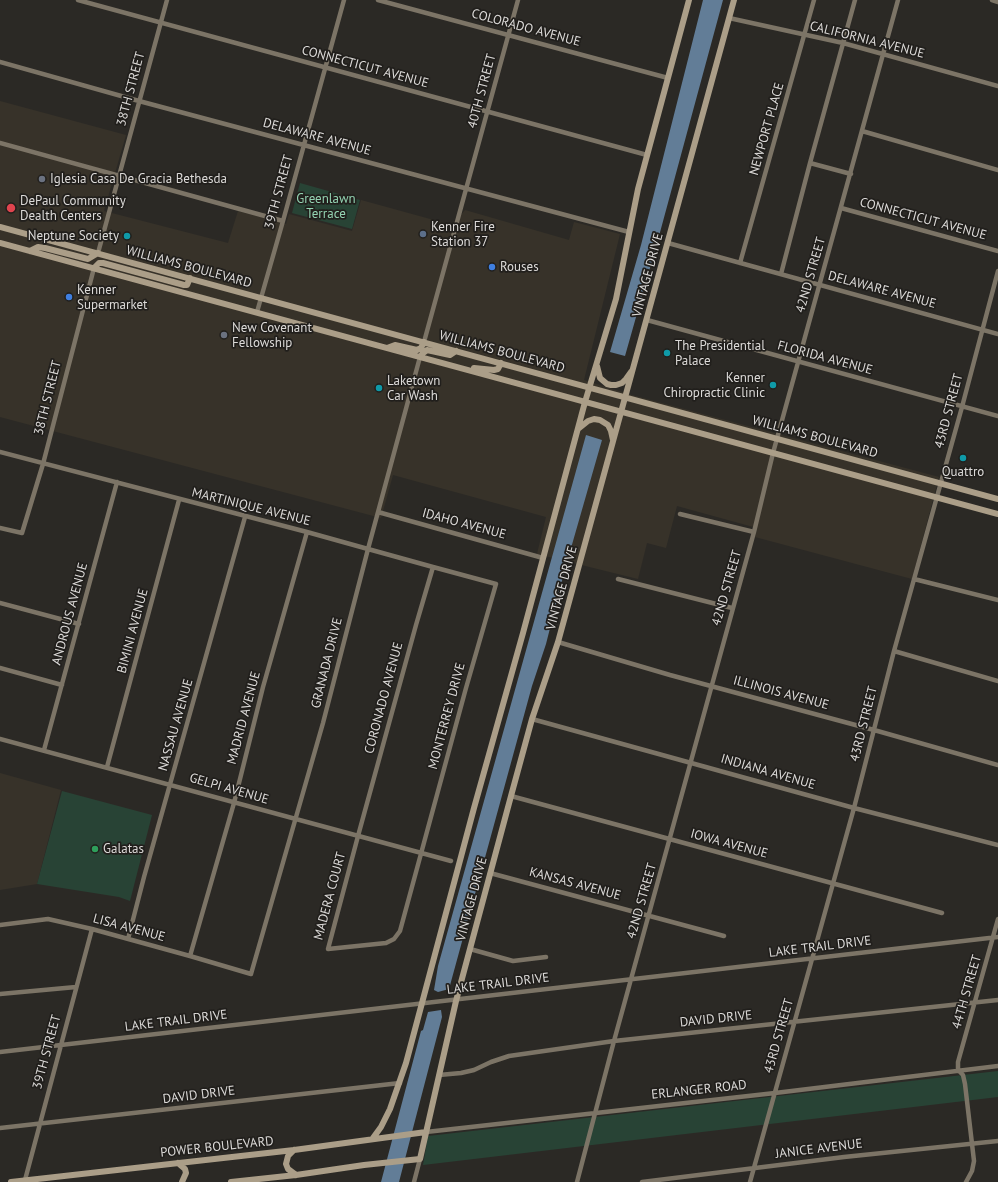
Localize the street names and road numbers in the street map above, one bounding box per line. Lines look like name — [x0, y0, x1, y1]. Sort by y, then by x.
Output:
street label: COLORADO AVENUE — [470, 6, 582, 50]
street label: CALIFORNIA AVENUE — [808, 18, 926, 62]
street label: CONNECTICUT AVENUE — [300, 43, 430, 91]
street label: 38TH STREET — [114, 50, 148, 128]
street label: 40TH STREET — [465, 52, 499, 130]
street label: NEWPORT PLACE — [746, 81, 788, 177]
street label: DELAWARE AVENUE — [261, 115, 373, 159]
street label: 39TH STREET — [262, 153, 296, 231]
street label: CONNECTICUT AVENUE — [858, 195, 988, 243]
street label: VINTAGE DRIVE — [629, 231, 667, 319]
street label: 42ND STREET — [793, 235, 829, 315]
street label: WILLIAMS BOULEVARD — [125, 243, 253, 291]
street label: DELAWARE AVENUE — [826, 268, 938, 312]
street label: WILLIAMS BOULEVARD — [438, 328, 566, 376]
street label: FLORIDA AVENUE — [776, 338, 874, 378]
street label: 38TH STREET — [31, 359, 65, 437]
street label: 43RD STREET — [932, 372, 966, 450]
street label: WILLIAMS BOULEVARD — [751, 413, 879, 461]
street label: MARTINIQUE AVENUE — [190, 485, 312, 529]
street label: IDAHO AVENUE — [420, 505, 508, 543]
street label: VINTAGE DRIVE — [543, 544, 581, 632]
street label: 42ND STREET — [709, 548, 745, 628]
street label: ANDROUS AVENUE — [49, 561, 91, 667]
street label: BIMINI AVENUE — [114, 587, 152, 675]
street label: GRANADA DRIVE — [308, 616, 346, 710]
street label: CORONADO AVENUE — [362, 641, 406, 755]
street label: MONTERREY DRIVE — [425, 661, 469, 771]
street label: MADRID AVENUE — [224, 670, 264, 766]
street label: ILLINOIS AVENUE — [731, 673, 831, 713]
street label: NASSAU AVENUE — [155, 677, 197, 773]
street label: 43RD STREET — [847, 685, 881, 763]
street label: INDIANA AVENUE — [719, 751, 817, 793]
street label: GELPI AVENUE — [188, 770, 270, 808]
street label: IOWA AVENUE — [689, 826, 769, 862]
street label: MADERA COURT — [311, 850, 349, 942]
street label: VINTAGE DRIVE — [453, 855, 491, 943]
street label: 42ND STREET — [624, 861, 660, 941]
street label: KANSAS AVENUE — [527, 864, 623, 904]
street label: LISA AVENUE — [91, 911, 167, 945]
street label: LAKE TRAIL DRIVE — [768, 933, 872, 961]
street label: 44TH STREET — [949, 953, 985, 1031]
street label: LAKE TRAIL DRIVE — [446, 970, 550, 998]
street label: 43RD STREET — [761, 997, 797, 1075]
street label: LAKE TRAIL DRIVE — [124, 1007, 228, 1035]
street label: DAVID DRIVE — [679, 1007, 753, 1031]
street label: 39TH STREET — [30, 1013, 64, 1091]
street label: ERLANGER ROAD — [651, 1077, 747, 1103]
street label: DAVID DRIVE — [162, 1083, 236, 1107]
street label: POWER BOULEVARD — [160, 1133, 274, 1161]
street label: JANICE AVENUE — [775, 1136, 863, 1162]

